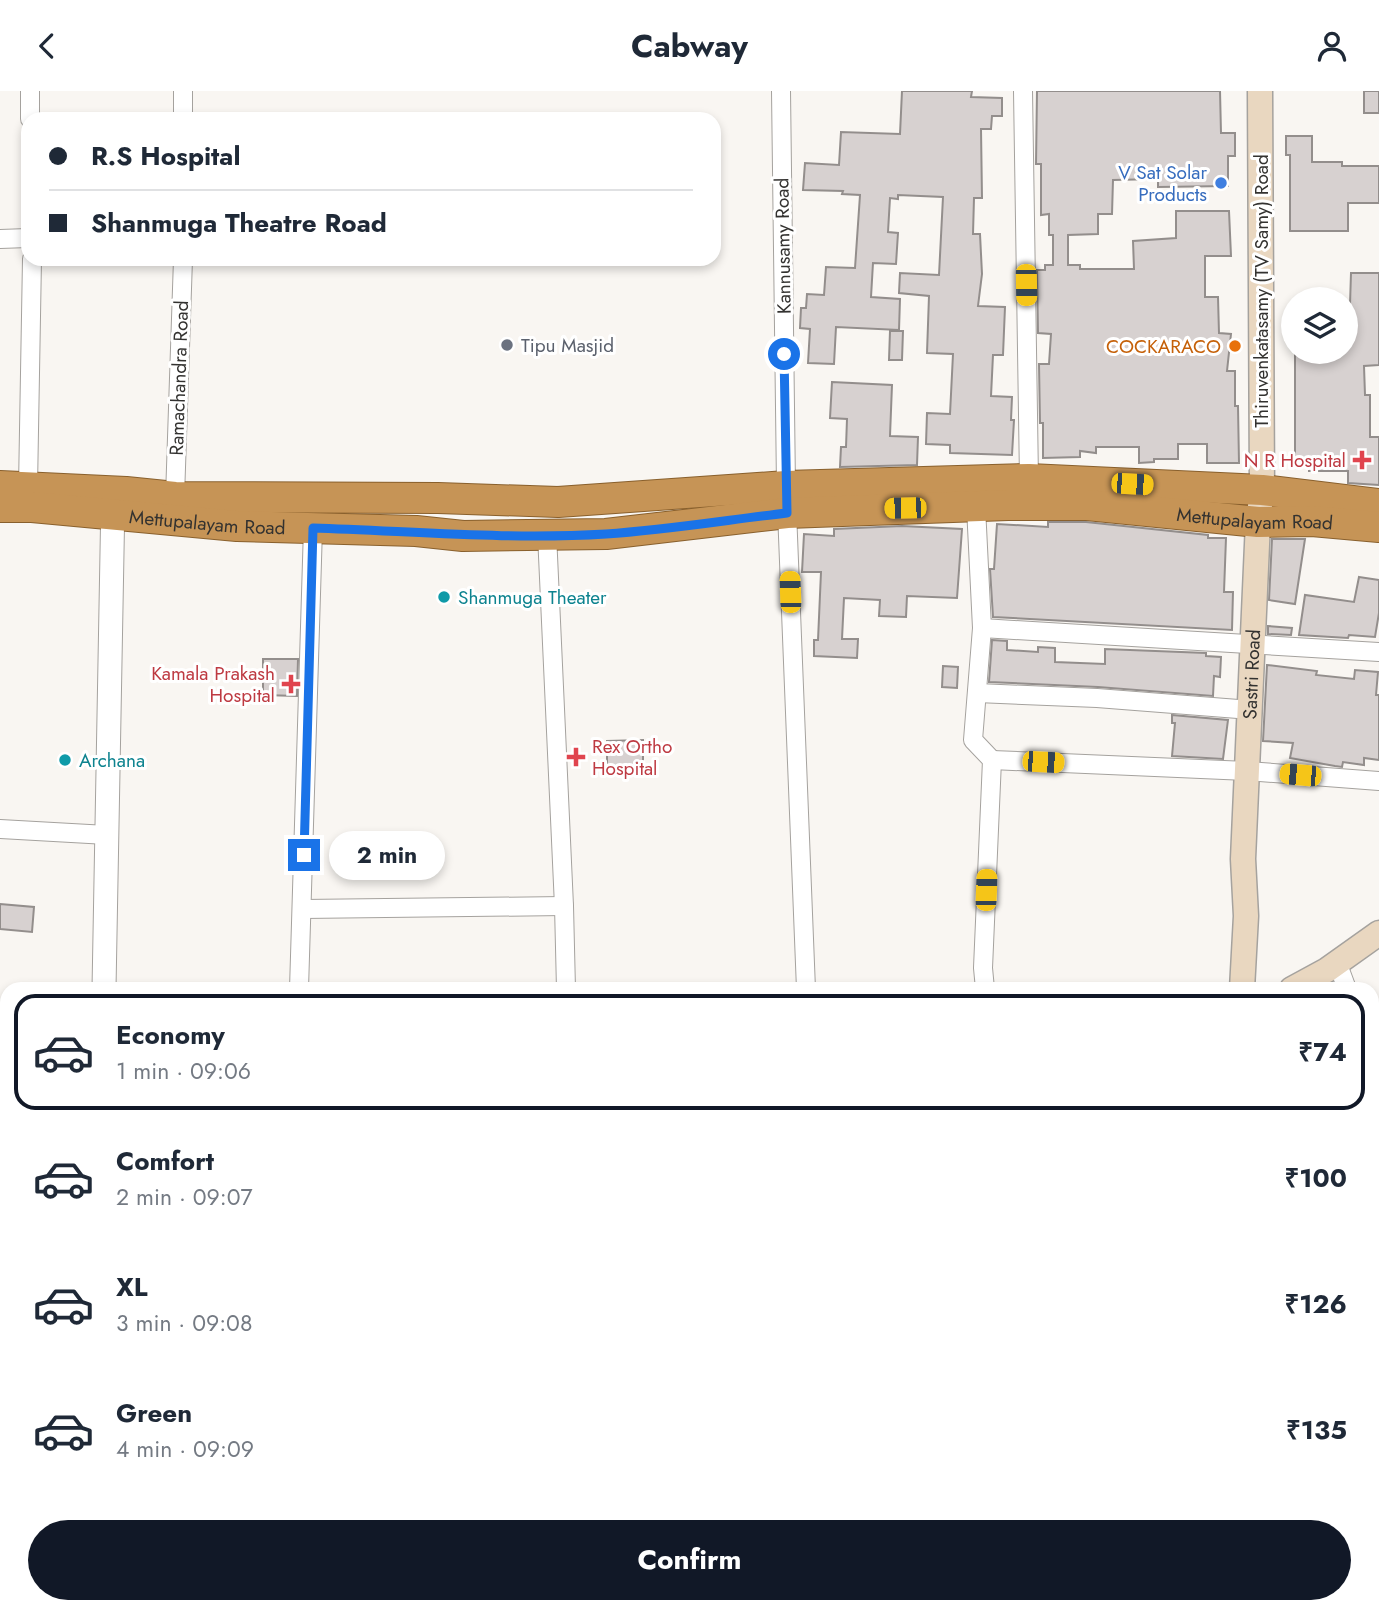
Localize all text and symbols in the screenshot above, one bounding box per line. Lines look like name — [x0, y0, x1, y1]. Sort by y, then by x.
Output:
text: Cabway — [631, 23, 748, 69]
icon: back — [28, 27, 66, 65]
icon: person — [1313, 27, 1351, 65]
text: R.S Hospital — [91, 137, 240, 175]
street label: Thiruvenkatasamy (TV Samy) Road — [1248, 154, 1275, 428]
place label: V Sat Solar Products — [1118, 159, 1207, 208]
marker: V Sat Solar Products — [1213, 175, 1229, 191]
street label: Kannusamy Road — [768, 178, 798, 314]
text: Shanmuga Theatre Road — [91, 204, 387, 242]
car — [1016, 264, 1037, 306]
map controls — [1281, 287, 1358, 364]
button: layers — [1281, 287, 1358, 364]
street label: Ramachandra Road — [163, 300, 195, 456]
place label: Tipu Masjid — [521, 332, 614, 359]
place label: COCKARACO — [1106, 333, 1221, 360]
marker: Tipu Masjid — [499, 337, 515, 353]
route start — [768, 338, 800, 370]
marker: COCKARACO — [1227, 338, 1243, 354]
place label: N R Hospital — [1244, 447, 1346, 474]
marker: N R Hospital — [1352, 450, 1372, 470]
car — [1111, 472, 1154, 496]
car — [884, 497, 927, 519]
street label: Mettupalayam Road — [1175, 500, 1334, 536]
street label: Mettupalayam Road — [128, 503, 286, 541]
car — [779, 571, 802, 613]
place label: Shanmuga Theater — [458, 584, 607, 611]
marker: Shanmuga Theater — [436, 589, 452, 605]
street label: Sastri Road — [1236, 629, 1267, 720]
place label: Kamala Prakash Hospital — [151, 660, 275, 709]
marker: Kamala Prakash Hospital — [281, 674, 301, 694]
place label: Rex Ortho Hospital — [592, 733, 672, 782]
place label: Archana — [79, 747, 145, 774]
marker: Rex Ortho Hospital — [566, 747, 586, 767]
car — [1022, 750, 1065, 774]
marker: Archana — [57, 752, 73, 768]
car — [1279, 763, 1322, 787]
callout: 2 min — [328, 831, 444, 879]
text: 2 min — [357, 838, 417, 872]
route end — [288, 839, 320, 871]
car — [975, 869, 998, 911]
text: Economy — [116, 1016, 225, 1054]
icon: car — [32, 1021, 95, 1084]
text: ₹74 — [1298, 1033, 1347, 1071]
text: 1 min · 09:06 — [116, 1054, 251, 1088]
text: Comfort — [116, 1142, 214, 1180]
icon: car — [32, 1147, 95, 1210]
text: ₹100 — [1284, 1159, 1347, 1197]
text: 2 min · 09:07 — [116, 1180, 253, 1214]
text: XL — [116, 1268, 148, 1306]
icon: car — [32, 1273, 95, 1336]
text: ₹126 — [1284, 1285, 1347, 1323]
text: 3 min · 09:08 — [116, 1306, 252, 1340]
text: Green — [116, 1394, 192, 1432]
icon: car — [32, 1399, 95, 1462]
text: ₹135 — [1286, 1411, 1347, 1449]
text: 4 min · 09:09 — [116, 1432, 254, 1466]
button: Confirm — [28, 1520, 1351, 1600]

